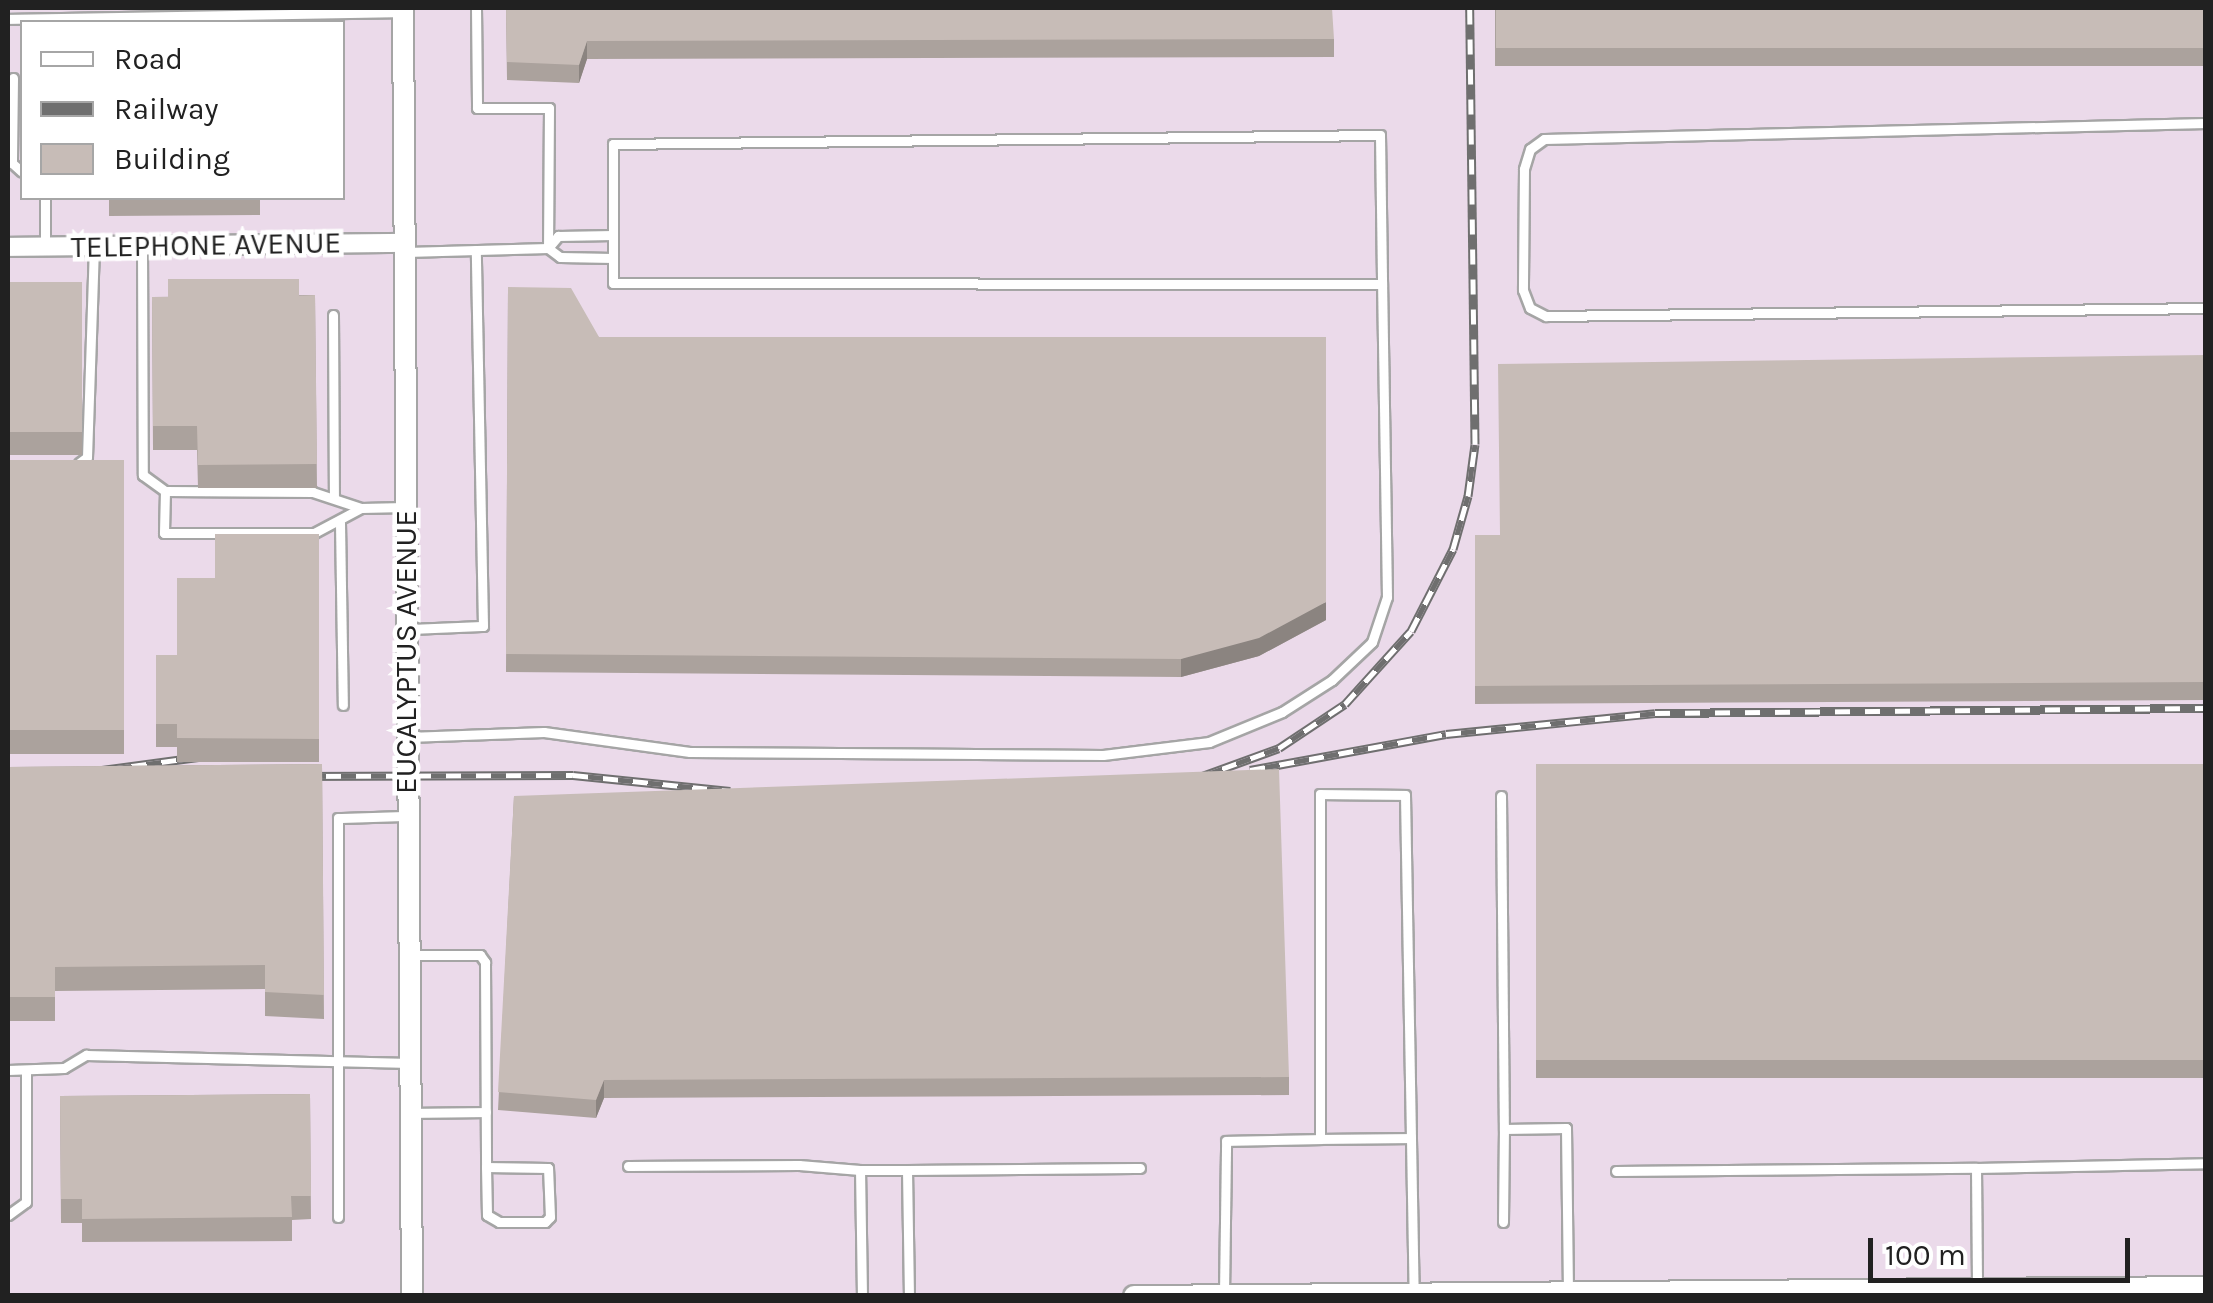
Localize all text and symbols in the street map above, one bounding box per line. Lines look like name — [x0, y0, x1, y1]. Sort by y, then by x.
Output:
legend — [20, 20, 345, 200]
text: Road — [114, 41, 183, 77]
text: Railway — [114, 91, 218, 127]
text: Building — [114, 141, 230, 177]
street label: TELEPHONE AVENUE — [71, 225, 341, 265]
street label: EUCALYPTUS AVENUE — [388, 510, 424, 794]
scale bar — [1873, 1218, 2136, 1280]
text: 100 m — [1885, 1237, 1966, 1273]

